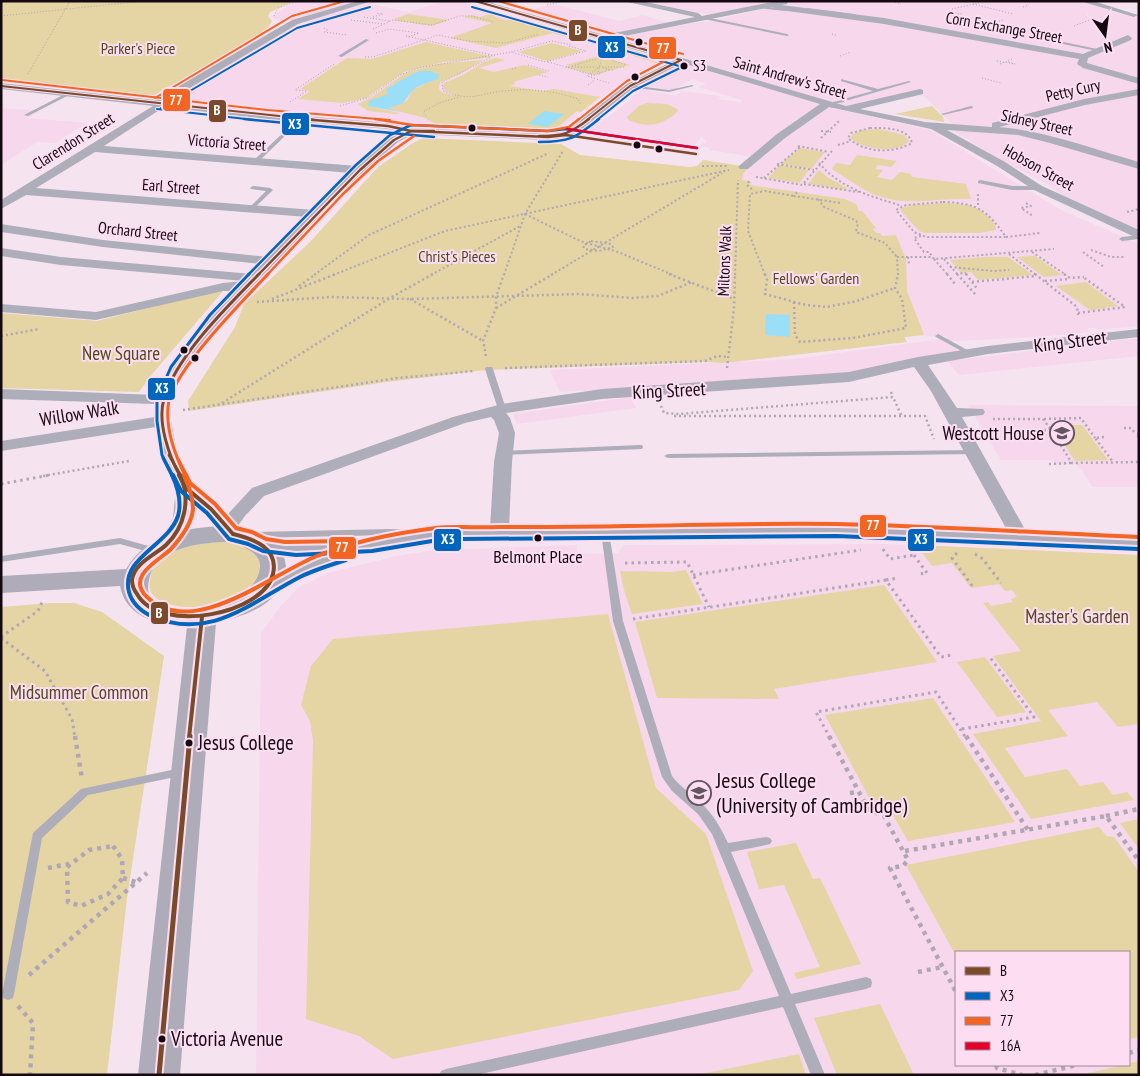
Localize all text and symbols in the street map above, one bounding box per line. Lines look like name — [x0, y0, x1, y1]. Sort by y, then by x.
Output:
street label: Corn Exchange Street — [944, 7, 1064, 47]
north arrow — [1080, 10, 1130, 60]
line badge: B — [568, 19, 588, 42]
text: B — [575, 21, 582, 39]
line badge: X3 — [597, 35, 626, 59]
line badge: 77 — [648, 36, 677, 60]
unlabelled marker — [634, 37, 644, 47]
park label: Parker's Piece — [101, 38, 175, 58]
text: X3 — [605, 38, 619, 56]
text: N — [1102, 38, 1114, 57]
text: 77 — [656, 39, 670, 57]
street label: Saint Andrew's Street — [731, 51, 850, 103]
place label: S3 — [693, 56, 706, 75]
marker: S3 — [679, 61, 689, 71]
unlabelled marker — [630, 72, 640, 82]
street label: Petty Cury — [1044, 74, 1102, 106]
line badge: 77 — [162, 88, 191, 112]
text: 77 — [169, 91, 183, 109]
line badge: B — [208, 99, 227, 123]
text: B — [214, 101, 221, 119]
street label: Sidney Street — [999, 105, 1075, 139]
street label: Clarendon Street — [28, 108, 118, 174]
line badge: X3 — [281, 112, 310, 136]
text: X3 — [288, 115, 302, 133]
unlabelled marker — [467, 123, 477, 133]
street label: Victoria Street — [186, 129, 267, 155]
street label: Hobson Street — [1000, 139, 1079, 195]
unlabelled marker — [632, 140, 642, 150]
unlabelled marker — [654, 144, 664, 154]
street label: Earl Street — [141, 174, 201, 198]
street label: Orchard Street — [97, 217, 179, 245]
street label: Miltons Walk — [713, 225, 735, 297]
park label: Christ's Pieces — [418, 246, 496, 266]
park label: Fellows' Garden — [773, 268, 859, 288]
street label: King Street — [1032, 325, 1109, 357]
park label: New Square — [82, 341, 160, 365]
unlabelled marker — [179, 345, 189, 355]
unlabelled marker — [190, 353, 200, 363]
street label: King Street — [632, 376, 707, 404]
line badge: X3 — [147, 377, 176, 401]
text: X3 — [155, 379, 169, 397]
street label: Willow Walk — [38, 395, 121, 431]
school or university icon: Westcott House — [1049, 420, 1075, 446]
place label: Westcott House — [943, 421, 1044, 445]
line badge: 77 — [859, 514, 887, 538]
text: 77 — [866, 516, 880, 534]
line badge: X3 — [433, 528, 462, 552]
line badge: X3 — [907, 528, 935, 552]
text: X3 — [441, 530, 455, 548]
text: X3 — [914, 530, 928, 548]
marker: Belmont Place — [533, 533, 543, 543]
line badge: 77 — [328, 536, 357, 560]
text: 77 — [335, 538, 349, 556]
place label: Belmont Place — [493, 545, 583, 568]
line badge: B — [150, 601, 169, 625]
text: B — [156, 604, 163, 622]
park label: Master's Garden — [1025, 604, 1129, 628]
park label: Midsummer Common — [10, 680, 148, 704]
place label: Jesus College — [197, 729, 294, 756]
marker: Jesus College — [184, 738, 194, 748]
place label: Jesus College (University of Cambridge) — [715, 766, 908, 819]
school or university icon: Jesus College (University of Cambridge) — [686, 780, 712, 806]
legend — [955, 951, 1130, 1066]
text: B — [1000, 961, 1007, 980]
text: X3 — [1000, 986, 1014, 1005]
text: 77 — [1000, 1011, 1014, 1030]
place label: Victoria Avenue — [170, 1025, 283, 1052]
marker: Victoria Avenue — [157, 1034, 167, 1044]
text: 16A — [1000, 1036, 1022, 1055]

